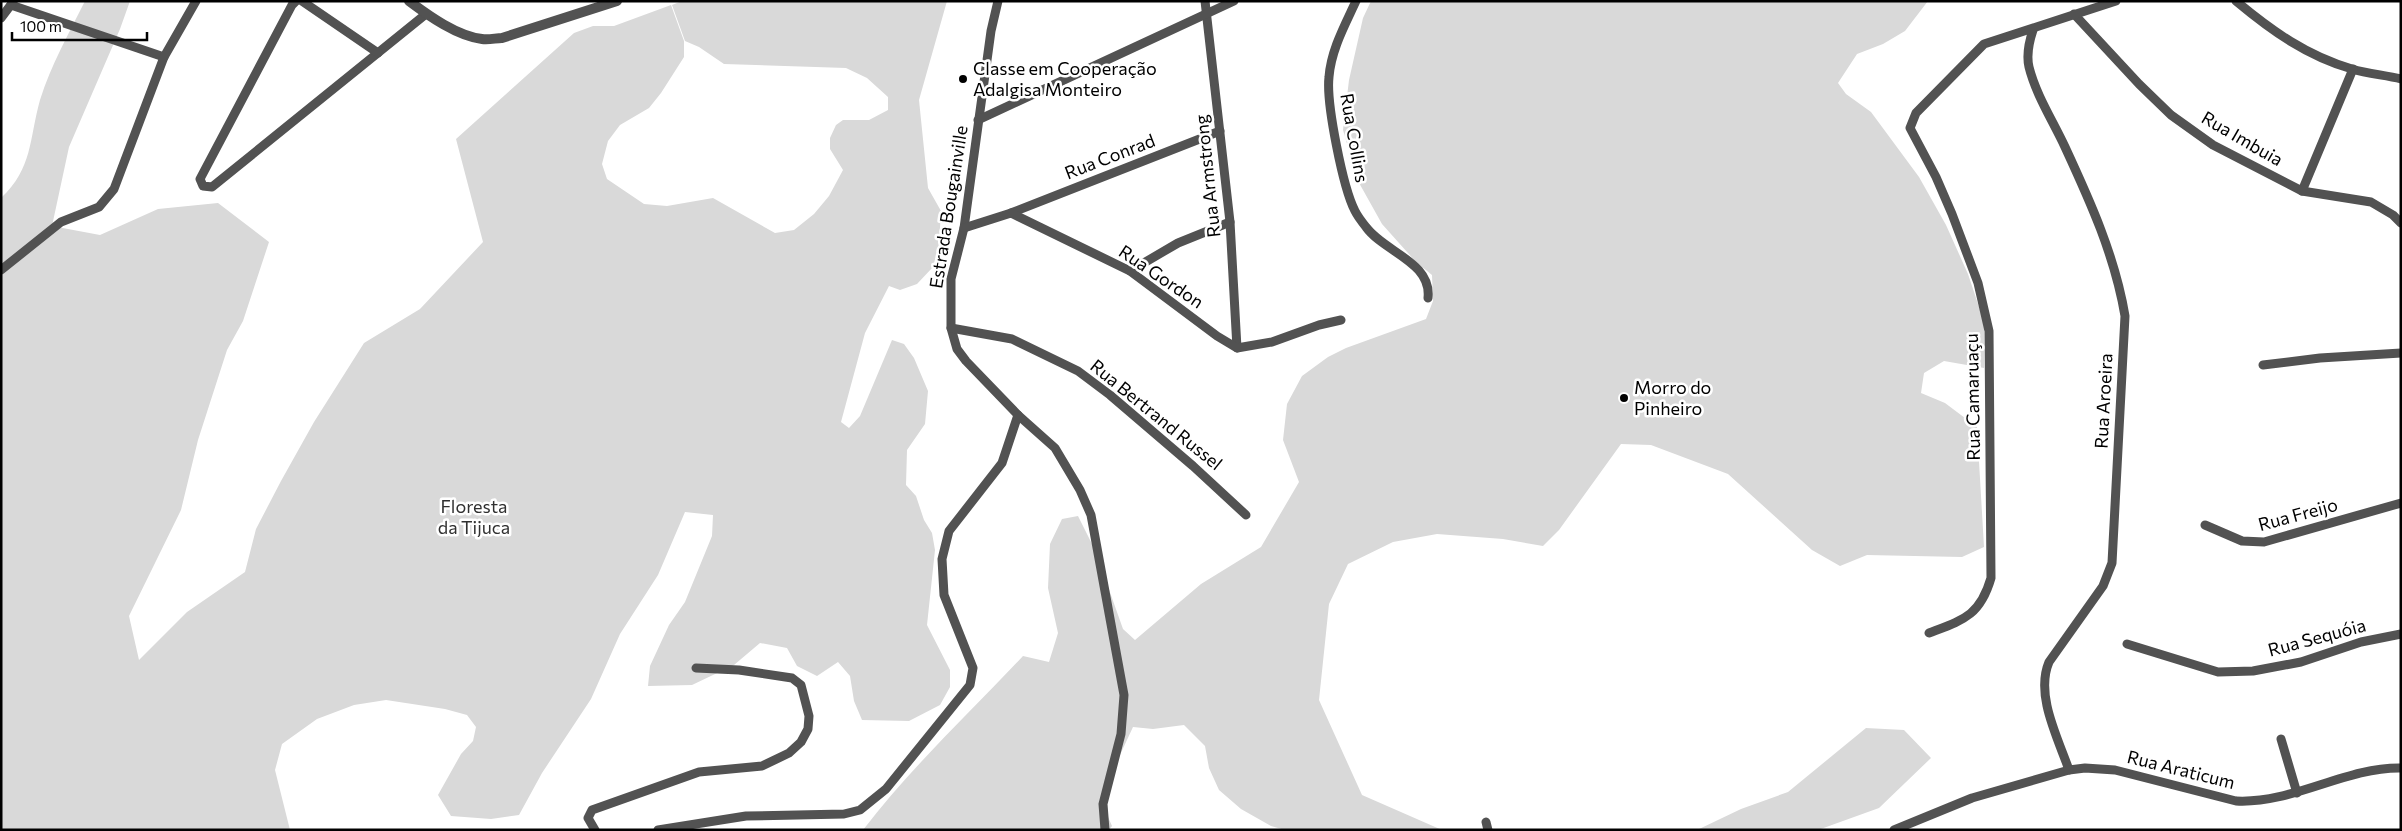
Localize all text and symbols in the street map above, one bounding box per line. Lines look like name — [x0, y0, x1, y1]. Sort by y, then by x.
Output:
scale bar — [12, 10, 148, 42]
text: 100 m — [20, 17, 62, 35]
place label: Classe em Cooperação Adalgisa Monteiro — [973, 57, 1157, 100]
marker: Classe em Cooperação Adalgisa Monteiro — [957, 73, 969, 85]
street label: Rua Collins — [1336, 91, 1374, 184]
street label: Rua Imbuia — [2198, 106, 2287, 170]
street label: Rua Armstrong — [1190, 113, 1224, 239]
street label: Estrada Bougainville — [924, 124, 972, 290]
street label: Rua Conrad — [1061, 129, 1158, 183]
street label: Rua Gordon — [1115, 240, 1208, 312]
street label: Rua Camaruaçu — [1960, 333, 1984, 461]
street label: Rua Aroeira — [2090, 353, 2116, 449]
street label: Rua Bertrand Russel — [1086, 354, 1227, 474]
place label: Morro do Pinheiro — [1634, 376, 1711, 419]
marker: Morro do Pinheiro — [1618, 392, 1630, 404]
street label: Rua Freijo — [2256, 493, 2340, 535]
park label: Floresta da Tijuca — [438, 495, 510, 538]
street label: Rua Sequóia — [2265, 613, 2368, 661]
street label: Rua Araticum — [2125, 745, 2237, 793]

